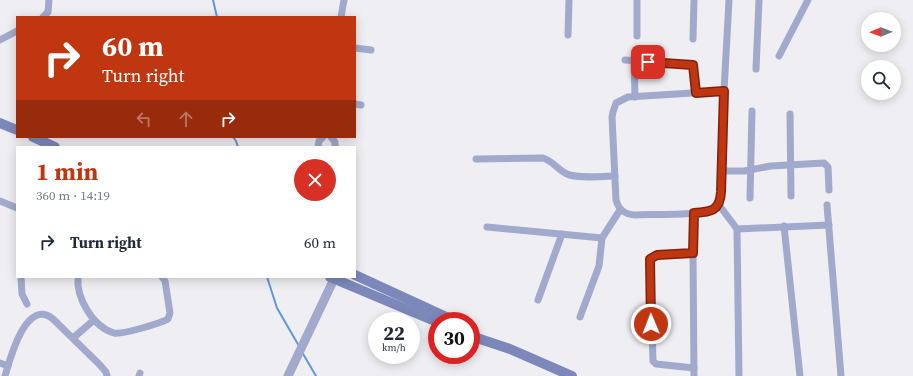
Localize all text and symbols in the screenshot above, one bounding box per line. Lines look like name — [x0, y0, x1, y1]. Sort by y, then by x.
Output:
north arrow — [861, 12, 901, 52]
map controls — [861, 12, 901, 100]
text: 60 m — [102, 27, 164, 65]
icon: right — [36, 32, 88, 84]
pin — [631, 45, 665, 79]
icon: arrive — [637, 51, 659, 73]
button: search — [861, 60, 901, 100]
text: Turn right — [102, 63, 184, 88]
icon: left — [133, 108, 155, 130]
icon: ahead — [175, 108, 197, 130]
icon: right — [217, 108, 239, 130]
text: 1 min — [36, 155, 98, 188]
button: close — [294, 159, 336, 201]
text: 360 m · 14:19 — [36, 187, 110, 204]
icon: right — [36, 231, 58, 253]
text: Turn right — [70, 232, 142, 253]
text: 60 m — [304, 232, 336, 253]
position arrow — [630, 303, 672, 345]
speed limit sign: 30 — [428, 312, 480, 364]
text: 22 — [383, 319, 405, 347]
text: km/h — [382, 341, 406, 354]

